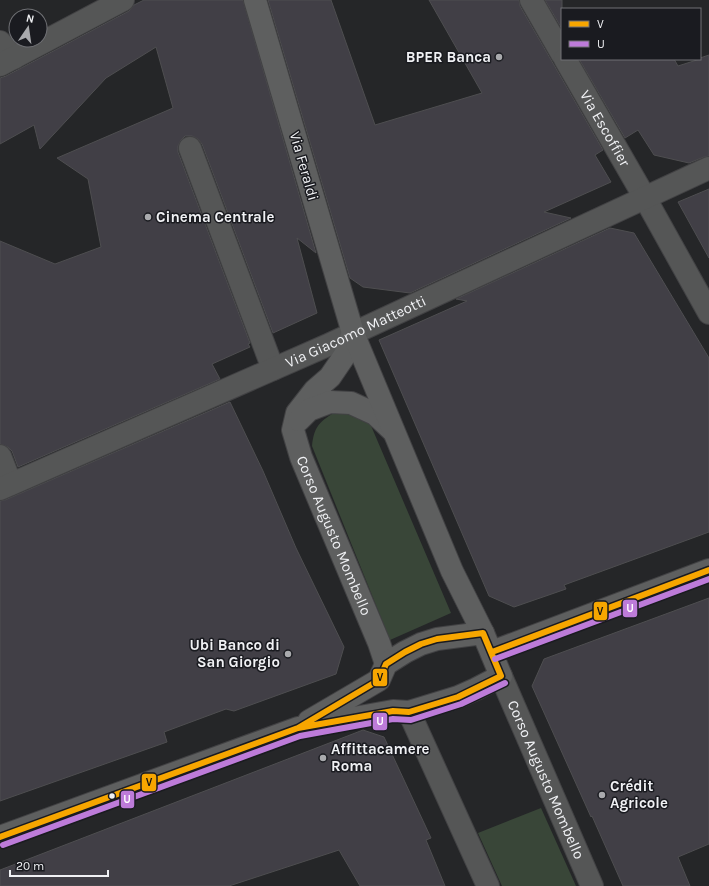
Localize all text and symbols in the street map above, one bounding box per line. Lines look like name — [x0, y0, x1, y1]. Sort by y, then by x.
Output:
north arrow — [8, 8, 48, 48]
legend — [561, 8, 701, 60]
text: N — [25, 12, 35, 26]
text: V — [597, 17, 604, 31]
text: U — [597, 37, 605, 51]
place label: BPER Banca — [406, 48, 491, 66]
marker: BPER Banca — [494, 52, 504, 62]
street label: Via Escoffier — [576, 87, 634, 170]
street label: Via Feraldi — [286, 129, 322, 203]
place label: Cinema Centrale — [156, 208, 274, 226]
marker: Cinema Centrale — [143, 212, 153, 222]
street label: Via Giacomo Matteotti — [283, 292, 429, 372]
street label: Corso Augusto Mombello — [293, 453, 375, 618]
line badge: U — [622, 599, 638, 618]
line badge: V — [593, 601, 608, 621]
text: U — [626, 602, 634, 615]
text: V — [597, 605, 604, 618]
place label: Ubi Banco di San Giorgio — [190, 636, 280, 671]
marker: Ubi Banco di San Giorgio — [283, 649, 293, 659]
line badge: V — [372, 668, 388, 687]
text: V — [377, 671, 384, 684]
street label: Corso Augusto Mombello — [504, 698, 588, 862]
line badge: U — [372, 712, 388, 731]
text: U — [376, 715, 384, 728]
place label: Affittacamere Roma — [331, 740, 430, 775]
marker: Affittacamere Roma — [318, 753, 328, 763]
line badge: V — [141, 773, 157, 792]
text: V — [146, 776, 153, 789]
place label: Crédit Agricole — [610, 777, 668, 812]
line badge: U — [120, 790, 135, 809]
marker: Crédit Agricole — [597, 790, 607, 800]
unlabelled marker — [107, 791, 117, 801]
text: U — [123, 793, 131, 806]
scale bar — [10, 852, 108, 878]
text: 20 m — [16, 859, 44, 873]

